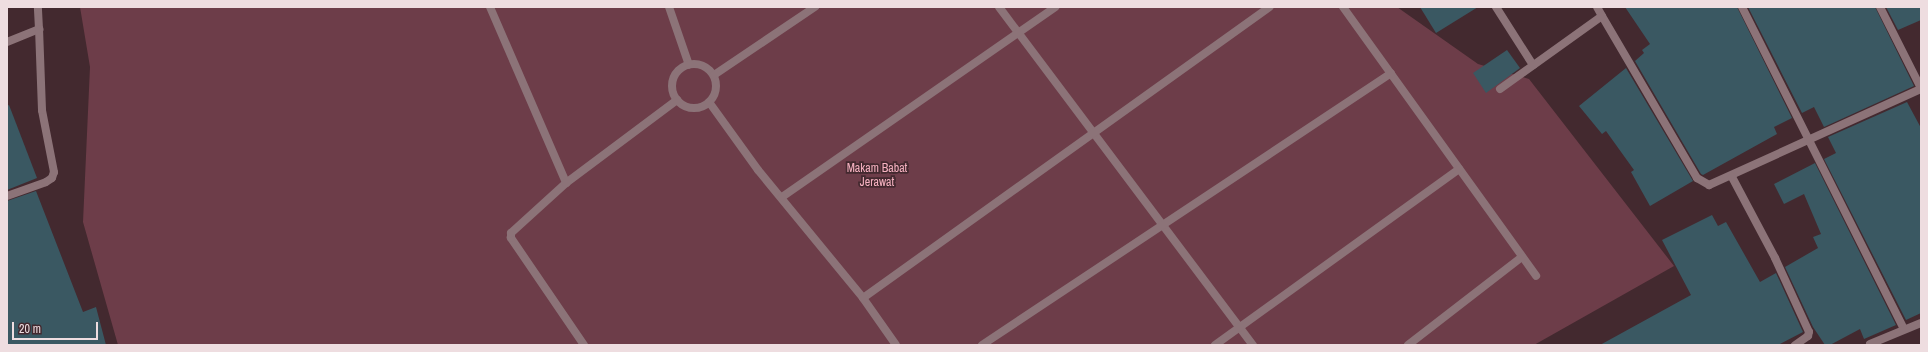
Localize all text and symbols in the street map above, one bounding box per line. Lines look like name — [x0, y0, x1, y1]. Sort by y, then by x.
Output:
park label: Makam Babat Jerawat — [847, 162, 907, 190]
scale bar — [14, 314, 100, 340]
text: 20 m — [19, 321, 41, 337]

